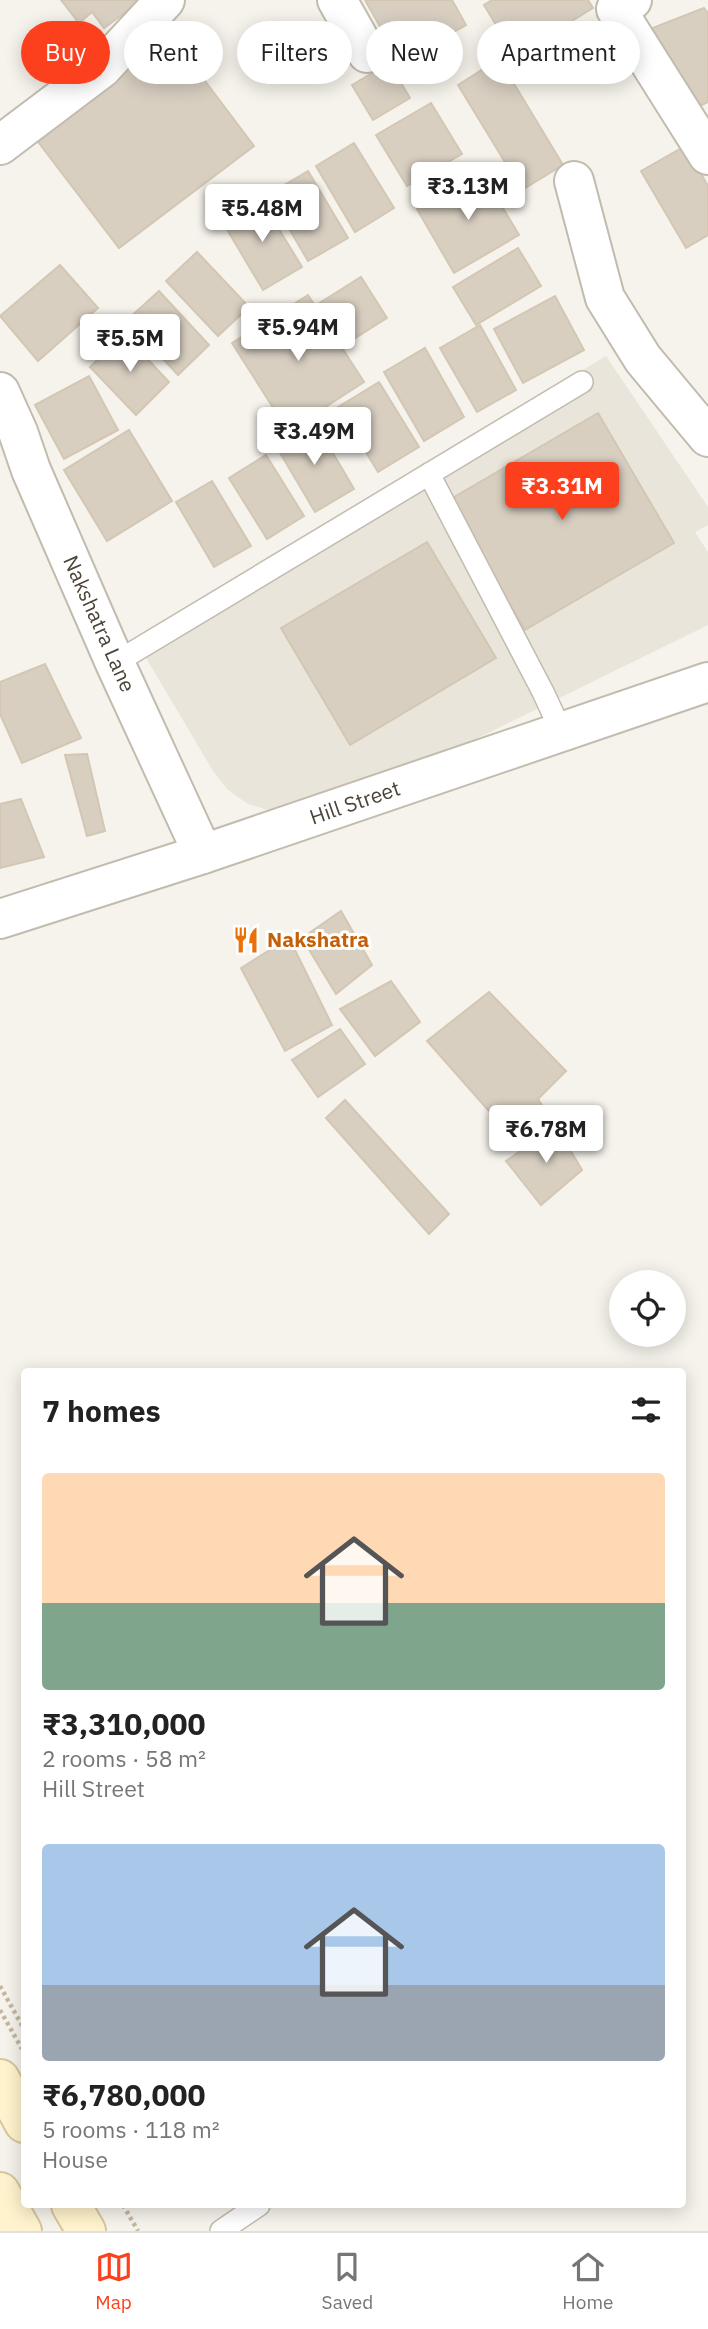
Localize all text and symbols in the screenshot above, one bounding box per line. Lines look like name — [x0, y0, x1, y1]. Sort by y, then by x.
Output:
chip: Buy — [21, 21, 110, 84]
chip: Rent — [124, 21, 223, 84]
chip: Filters — [237, 21, 352, 84]
chip: New — [366, 21, 463, 84]
chip: Apartment — [477, 21, 640, 84]
pin: ₹3.13M — [411, 162, 525, 222]
text: ₹3.13M — [427, 170, 509, 200]
pin: ₹5.48M — [205, 184, 319, 244]
text: ₹5.48M — [221, 192, 303, 222]
pin: ₹5.94M — [241, 304, 355, 363]
text: ₹5.94M — [257, 311, 339, 341]
pin: ₹5.5M — [81, 314, 179, 374]
text: ₹5.5M — [96, 322, 164, 352]
pin: ₹3.49M — [257, 407, 371, 467]
text: ₹3.49M — [273, 415, 355, 445]
pin: ₹3.31M — [505, 462, 619, 522]
text: ₹3.31M — [521, 470, 603, 500]
street label: Nakshatra Lane — [57, 551, 143, 696]
street label: Hill Street — [306, 774, 404, 831]
restaurant icon: Nakshatra — [231, 925, 261, 955]
place label: Nakshatra — [267, 925, 369, 953]
pin: ₹6.78M — [489, 1106, 603, 1165]
text: ₹6.78M — [505, 1113, 587, 1143]
map controls — [609, 1270, 686, 1347]
button: locate — [609, 1270, 686, 1347]
text: 7 homes — [42, 1391, 161, 1430]
icon: filters — [627, 1391, 665, 1429]
icon: home — [291, 1518, 417, 1644]
text: ₹3,310,000 — [42, 1704, 205, 1743]
text: 2 rooms · 58 m² — [42, 1743, 206, 1773]
text: Hill Street — [42, 1773, 145, 1803]
icon: home — [291, 1889, 417, 2015]
text: ₹6,780,000 — [42, 2075, 205, 2114]
text: 5 rooms · 118 m² — [42, 2114, 220, 2144]
text: House — [42, 2144, 108, 2174]
tab: Map — [95, 2248, 133, 2314]
tab: Saved — [322, 2248, 373, 2314]
tab: Home — [562, 2248, 613, 2314]

